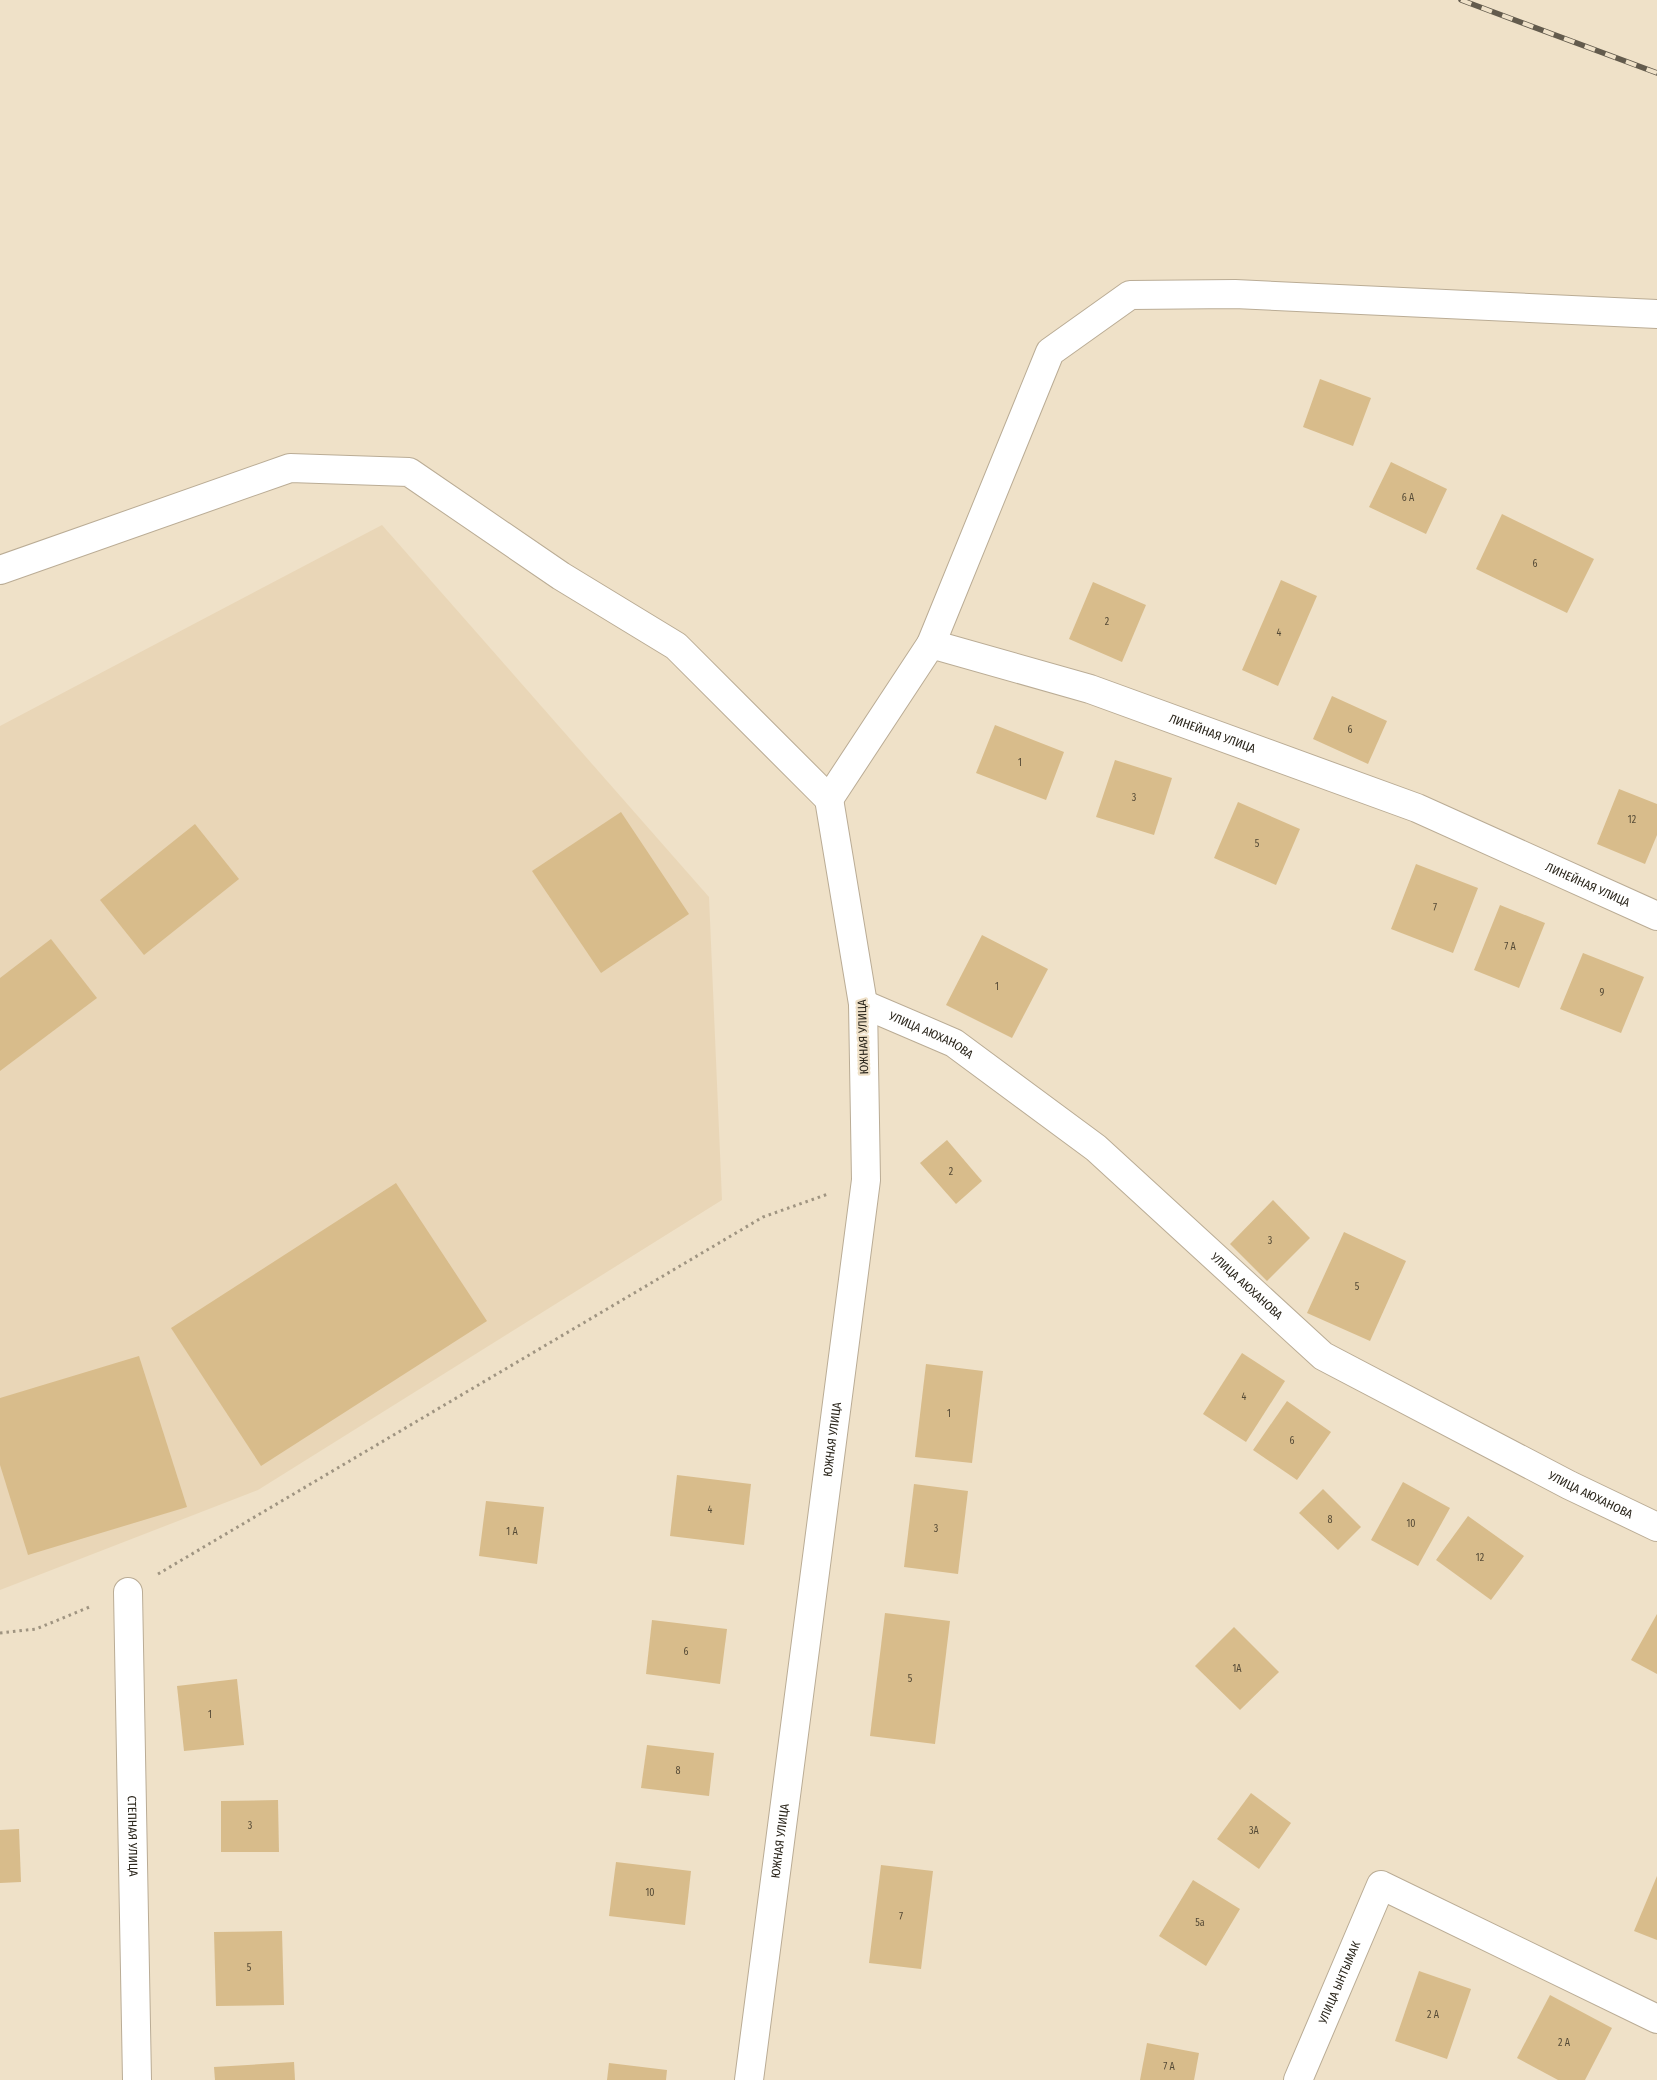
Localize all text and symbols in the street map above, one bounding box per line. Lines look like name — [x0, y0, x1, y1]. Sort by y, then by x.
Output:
house number: 6 А — [1402, 492, 1415, 504]
house number: 6 — [1533, 558, 1538, 570]
house number: 2 — [1105, 616, 1110, 628]
house number: 4 — [1277, 627, 1282, 639]
street label: ЛИНЕЙНАЯ УЛИЦА — [1167, 711, 1258, 756]
house number: 6 — [1348, 724, 1353, 736]
house number: 1 — [1018, 757, 1022, 769]
house number: 3 — [1132, 792, 1137, 804]
house number: 12 — [1628, 814, 1637, 826]
house number: 5 — [1255, 838, 1260, 850]
street label: ЛИНЕЙНАЯ УЛИЦА — [1543, 860, 1633, 910]
house number: 7 — [1433, 902, 1437, 914]
house number: 7 А — [1504, 941, 1517, 953]
house number: 1 — [995, 981, 999, 993]
house number: 9 — [1600, 987, 1605, 999]
street label: ЮЖНАЯ УЛИЦА — [855, 999, 871, 1075]
street label: УЛИЦА АЮХАНОВА — [886, 1009, 976, 1062]
house number: 2 — [949, 1166, 954, 1178]
house number: 3 — [1268, 1235, 1273, 1247]
street label: УЛИЦА АЮХАНОВА — [1207, 1249, 1286, 1323]
house number: 5 — [1355, 1281, 1360, 1293]
house number: 4 — [1242, 1391, 1247, 1403]
street label: ЮЖНАЯ УЛИЦА — [821, 1401, 844, 1478]
house number: 1 — [947, 1408, 951, 1420]
house number: 6 — [1290, 1435, 1295, 1447]
street label: УЛИЦА АЮХАНОВА — [1545, 1468, 1636, 1522]
house number: 4 — [708, 1504, 713, 1516]
house number: 8 — [1328, 1514, 1333, 1526]
house number: 10 — [1406, 1518, 1416, 1530]
house number: 3 — [934, 1523, 939, 1535]
house number: 1 А — [506, 1526, 518, 1538]
house number: 12 — [1476, 1552, 1485, 1564]
house number: 6 — [684, 1646, 689, 1658]
house number: 1А — [1232, 1663, 1242, 1675]
house number: 5 — [908, 1673, 913, 1685]
house number: 1 — [208, 1709, 212, 1721]
house number: 8 — [676, 1765, 681, 1777]
street label: СТЕПНАЯ УЛИЦА — [125, 1795, 140, 1877]
street label: ЮЖНАЯ УЛИЦА — [768, 1802, 792, 1879]
house number: 3 — [248, 1820, 253, 1832]
house number: 3А — [1249, 1825, 1260, 1837]
house number: 10 — [645, 1887, 655, 1899]
house number: 7 — [899, 1911, 903, 1923]
house number: 5а — [1195, 1917, 1205, 1929]
street label: УЛИЦА ЫНТЫМАК — [1315, 1939, 1363, 2027]
house number: 5 — [247, 1962, 252, 1974]
house number: 2 А — [1427, 2009, 1440, 2021]
house number: 2 А — [1558, 2037, 1571, 2049]
house number: 7 А — [1163, 2061, 1176, 2073]

